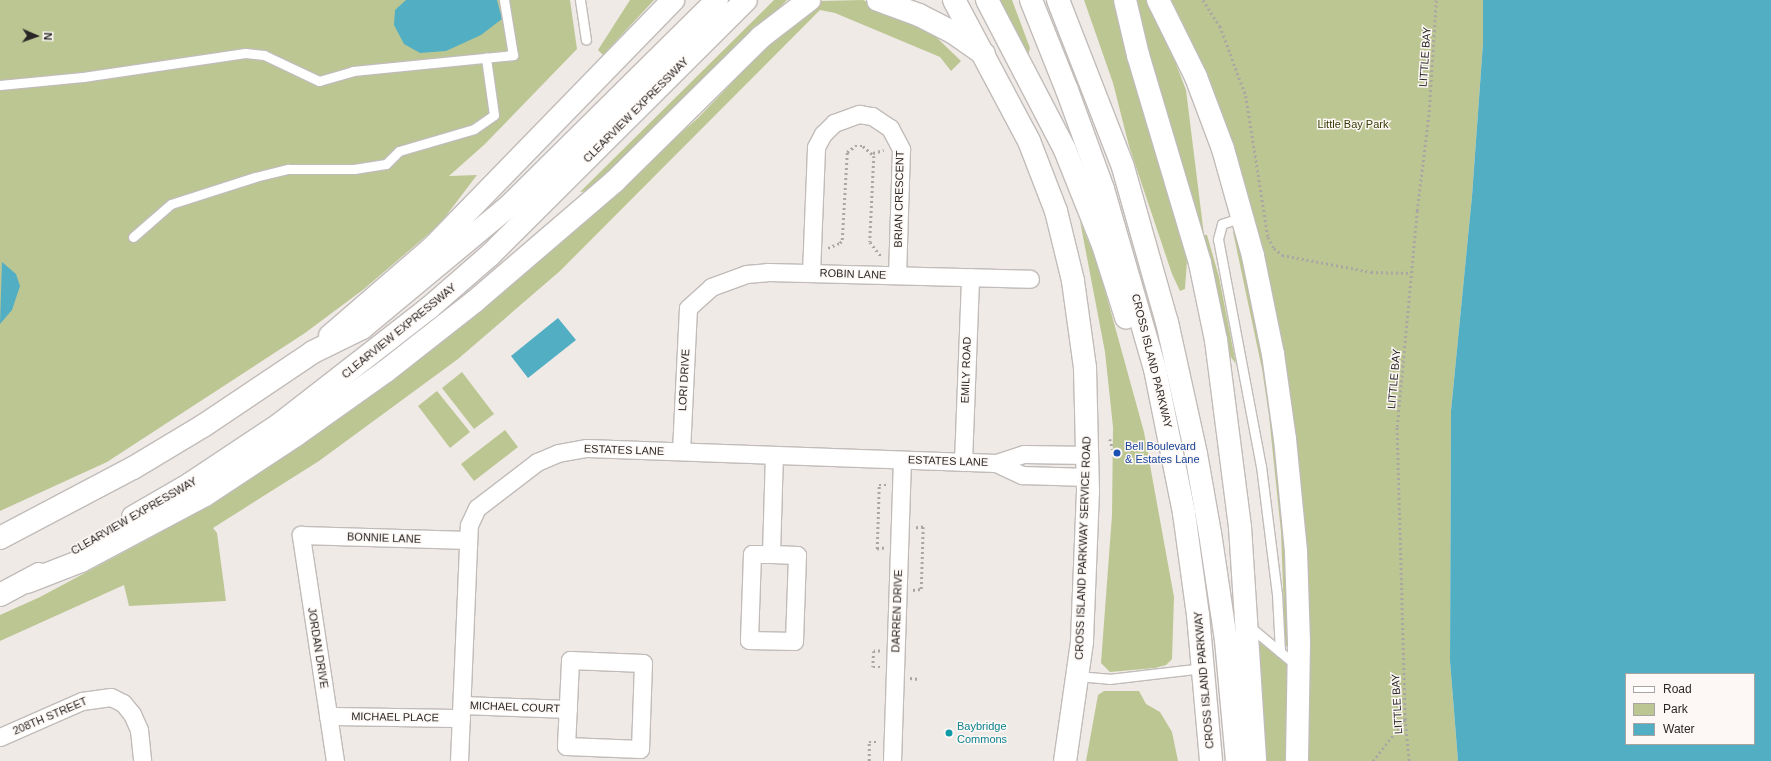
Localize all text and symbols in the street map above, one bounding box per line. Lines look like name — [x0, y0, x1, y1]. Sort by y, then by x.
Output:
north arrow — [16, 16, 56, 56]
street label: LITTLE BAY — [1416, 26, 1434, 88]
text: N — [42, 32, 54, 41]
street label: CLEARVIEW EXPRESSWAY — [581, 55, 691, 165]
park label: Little Bay Park — [1318, 117, 1388, 131]
street label: BRIAN CRESCENT — [892, 150, 906, 248]
street label: ROBIN LANE — [819, 266, 887, 282]
street label: CLEARVIEW EXPRESSWAY — [339, 281, 459, 381]
street label: CROSS ISLAND PARKWAY — [1129, 292, 1175, 430]
street label: EMILY ROAD — [958, 336, 974, 404]
street label: LITTLE BAY — [1385, 348, 1403, 410]
street label: LORI DRIVE — [676, 349, 692, 411]
street label: CROSS ISLAND PARKWAY SERVICE ROAD — [1072, 436, 1094, 660]
place label: Bell Boulevard & Estates Lane — [1125, 440, 1200, 466]
street label: ESTATES LANE — [584, 442, 664, 458]
marker: Bell Boulevard & Estates Lane — [1112, 448, 1122, 458]
street label: ESTATES LANE — [908, 453, 988, 469]
street label: CLEARVIEW EXPRESSWAY — [69, 474, 199, 558]
street label: BONNIE LANE — [347, 530, 421, 546]
street label: DARREN DRIVE — [889, 569, 905, 653]
street label: JORDAN DRIVE — [305, 607, 331, 689]
street label: CROSS ISLAND PARKWAY — [1191, 611, 1217, 749]
legend — [1625, 673, 1755, 745]
street label: LITTLE BAY — [1389, 674, 1405, 734]
text: Road — [1663, 682, 1692, 696]
street label: 208TH STREET — [11, 694, 89, 738]
street label: MICHAEL COURT — [469, 699, 561, 715]
text: Park — [1663, 702, 1688, 716]
street label: MICHAEL PLACE — [351, 710, 439, 724]
place label: Baybridge Commons — [957, 720, 1007, 746]
text: Water — [1663, 722, 1695, 736]
marker: Baybridge Commons — [944, 728, 954, 738]

